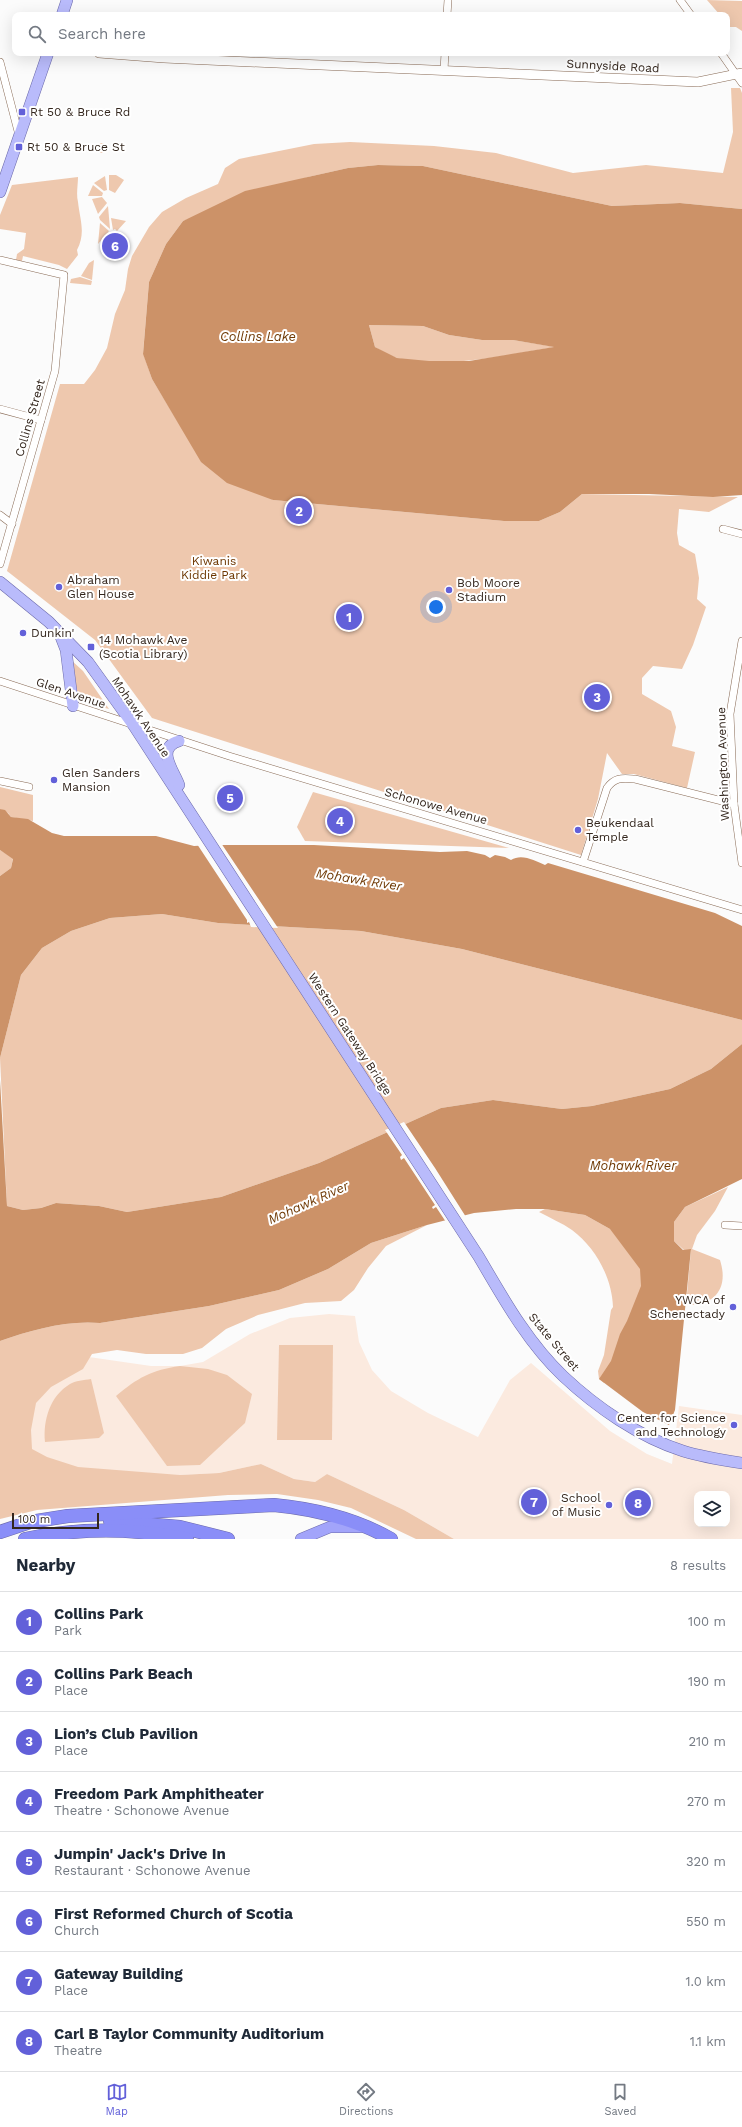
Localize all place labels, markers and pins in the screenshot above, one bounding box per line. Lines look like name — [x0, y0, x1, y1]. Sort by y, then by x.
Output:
place label: Rt 50 & Bruce Rd — [30, 105, 130, 119]
marker: Rt 50 & Bruce Rd — [17, 107, 27, 117]
place label: Rt 50 & Bruce St — [27, 140, 125, 154]
marker: Rt 50 & Bruce St — [14, 142, 24, 152]
pin: 6 — [102, 231, 128, 261]
pin: 2 — [286, 496, 312, 526]
place label: Abraham Glen House — [67, 573, 134, 601]
place label: Bob Moore Stadium — [457, 576, 520, 604]
marker: Abraham Glen House — [54, 582, 64, 592]
marker: Bob Moore Stadium — [444, 585, 454, 595]
pin: 1 — [336, 602, 362, 632]
place label: Dunkin' — [31, 626, 75, 640]
marker: Dunkin' — [18, 628, 28, 638]
place label: 14 Mohawk Ave (Scotia Library) — [99, 633, 187, 661]
marker: 14 Mohawk Ave (Scotia Library) — [86, 642, 96, 652]
pin: 3 — [584, 682, 610, 712]
place label: Glen Sanders Mansion — [62, 766, 140, 794]
marker: Glen Sanders Mansion — [49, 775, 59, 785]
pin: 5 — [217, 783, 243, 813]
pin: 4 — [327, 806, 353, 836]
place label: Beukendaal Temple — [586, 816, 654, 844]
marker: Beukendaal Temple — [573, 825, 583, 835]
place label: YWCA of Schenectady — [650, 1293, 726, 1321]
marker: YWCA of Schenectady — [728, 1302, 738, 1312]
place label: Center for Science and Technology — [617, 1411, 727, 1439]
marker: Center for Science and Technology — [729, 1420, 739, 1430]
pin: 7 — [521, 1487, 547, 1517]
pin: 8 — [625, 1488, 651, 1518]
place label: School of Music — [552, 1491, 601, 1519]
marker: School of Music — [604, 1500, 614, 1510]

